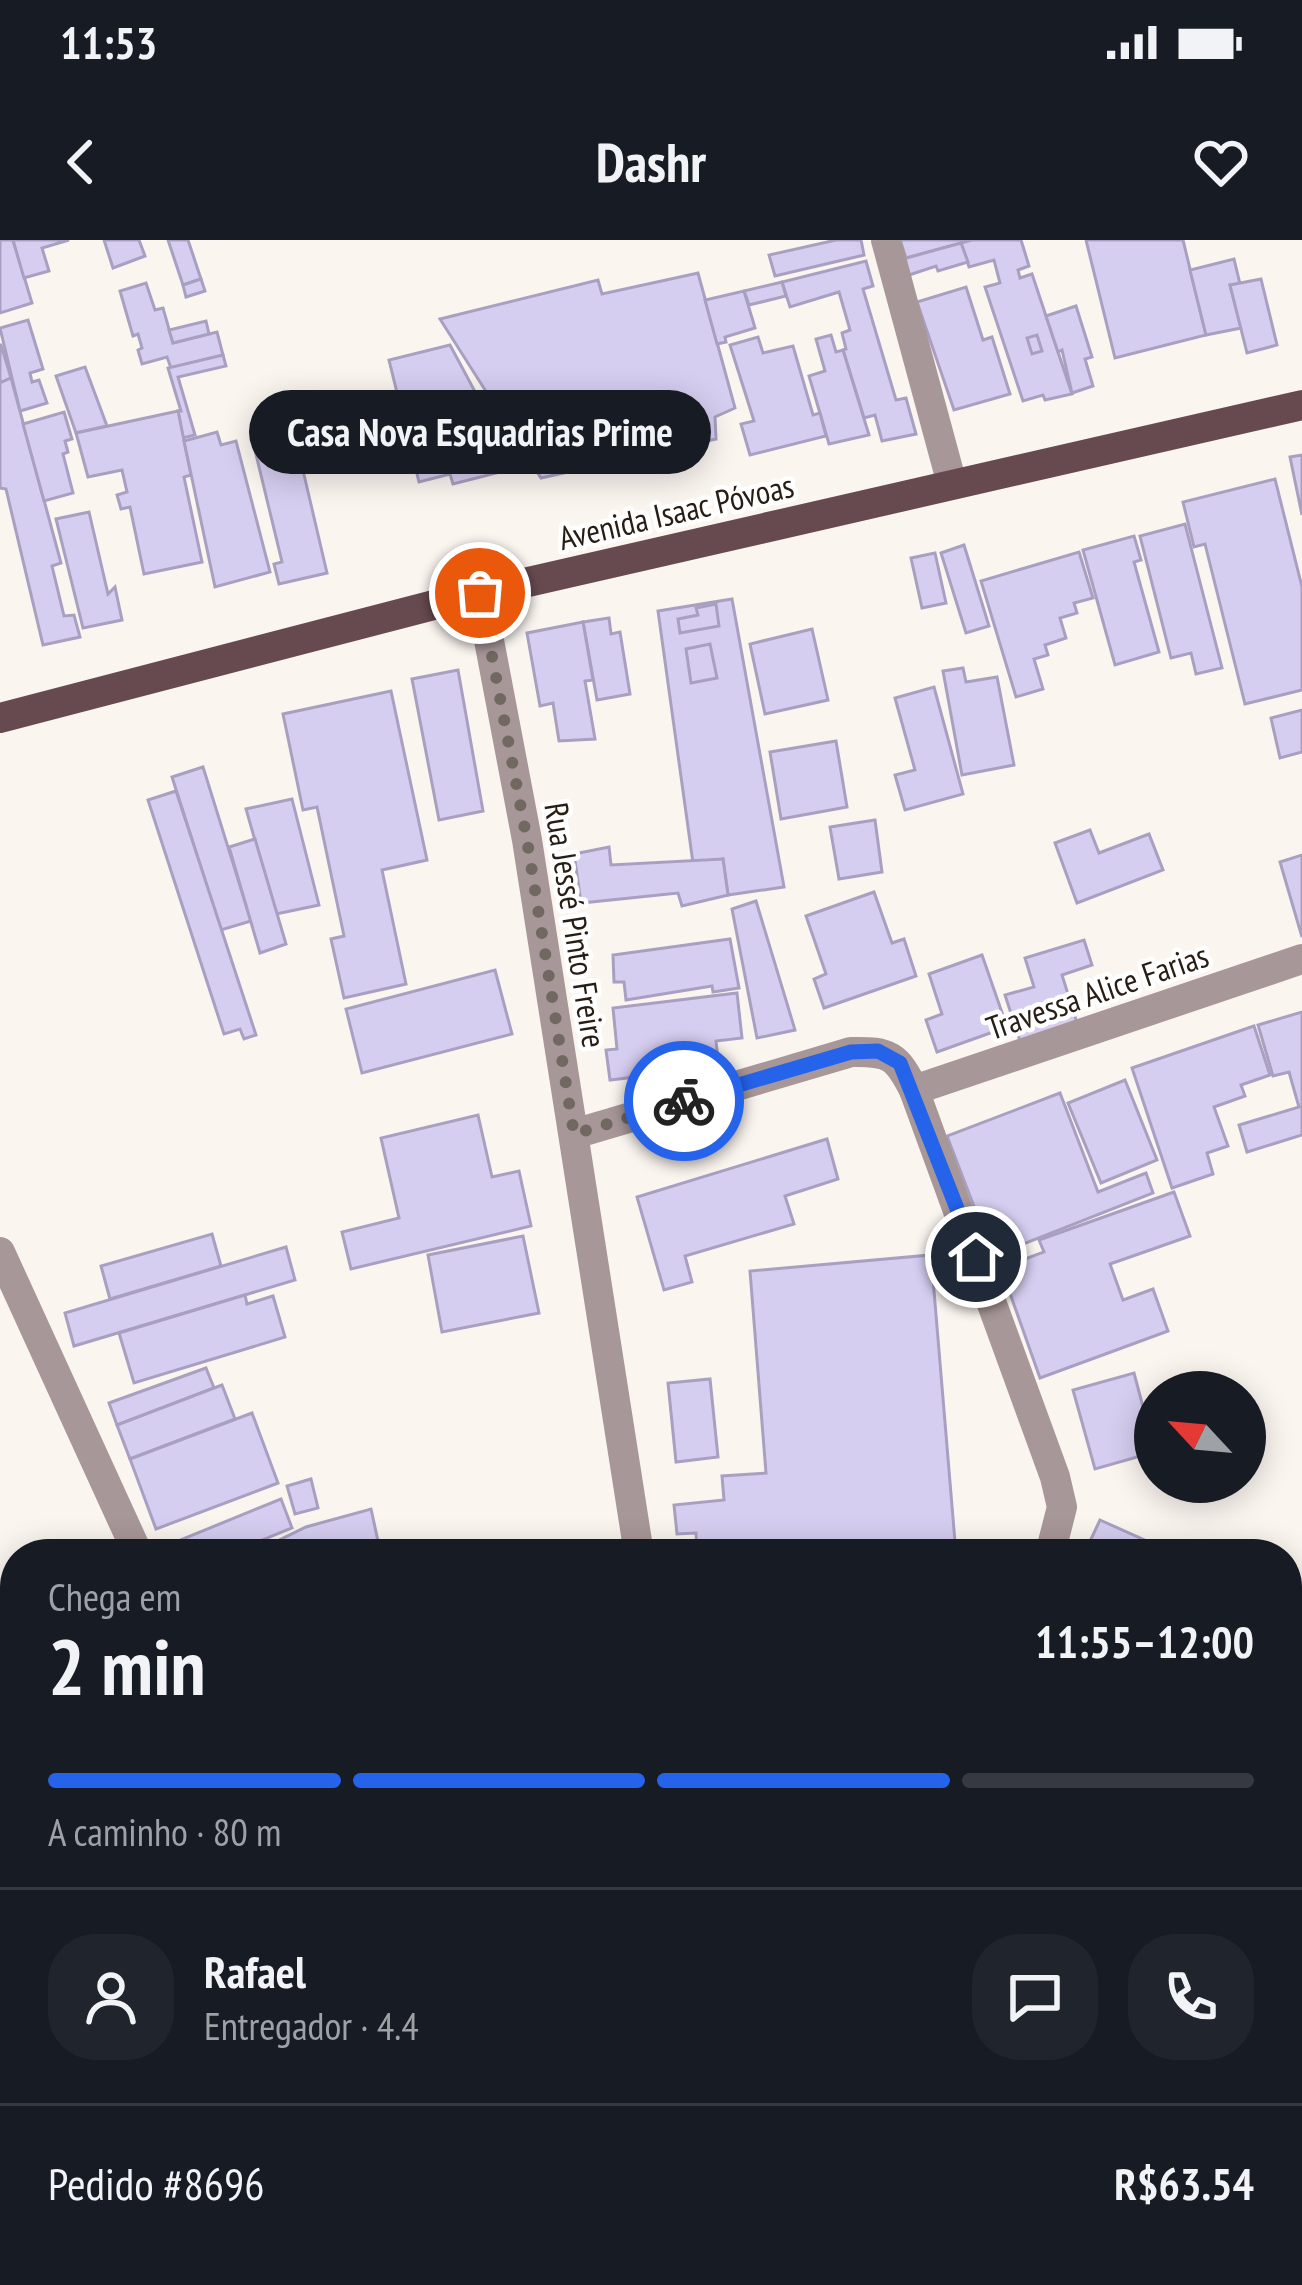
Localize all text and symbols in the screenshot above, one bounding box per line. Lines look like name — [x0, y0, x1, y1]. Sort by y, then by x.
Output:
text: 11:53 — [60, 13, 157, 71]
text: Dashr — [596, 127, 706, 197]
icon: back — [48, 129, 114, 195]
icon: heart — [1188, 129, 1254, 195]
callout: Casa Nova Esquadrias Prime — [249, 389, 711, 473]
text: Casa Nova Esquadrias Prime — [287, 406, 673, 457]
street label: Avenida Isaac Póvoas — [554, 463, 798, 559]
pin — [429, 542, 531, 644]
icon: bag — [447, 560, 513, 626]
street label: Rua Jessé Pinto Freire — [535, 799, 617, 1051]
street label: Travessa Alice Farias — [980, 933, 1214, 1049]
courier — [624, 1041, 744, 1161]
icon: bike — [651, 1068, 717, 1134]
pin — [925, 1206, 1027, 1308]
icon: home — [943, 1224, 1009, 1290]
north arrow — [1134, 1371, 1266, 1503]
map controls — [1134, 1371, 1266, 1503]
text: Chega em — [48, 1571, 181, 1622]
text: 11:55–12:00 — [1035, 1612, 1254, 1670]
text: 2 min — [48, 1616, 206, 1717]
text: A caminho · 80 m — [48, 1806, 282, 1857]
button: person — [48, 1934, 174, 2060]
button: chat — [972, 1934, 1098, 2060]
button: phone — [1128, 1934, 1254, 2060]
text: Rafael — [204, 1942, 306, 2000]
text: Entregador · 4.4 — [204, 2000, 419, 2051]
text: Pedido #8696 — [48, 2154, 265, 2212]
text: R$63.54 — [1114, 2154, 1254, 2212]

